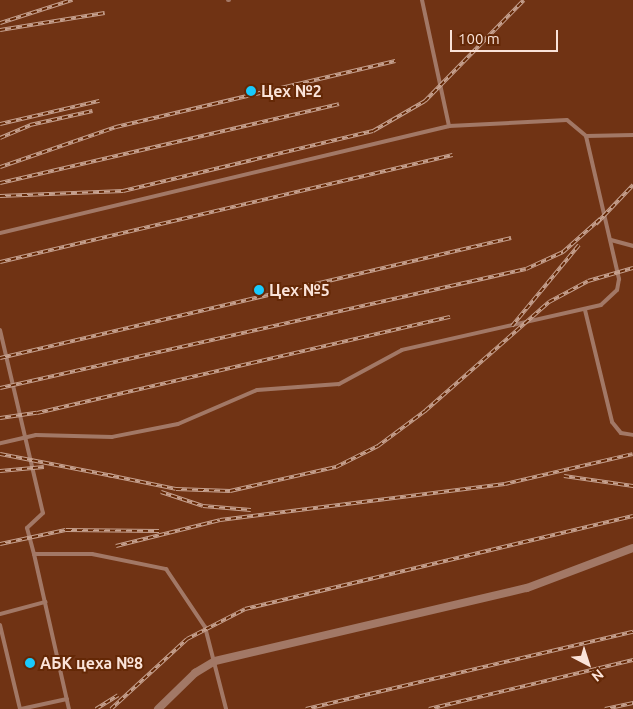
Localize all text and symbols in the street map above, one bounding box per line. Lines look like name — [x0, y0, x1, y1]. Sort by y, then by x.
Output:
scale bar — [453, 20, 560, 52]
text: 100 m — [458, 30, 500, 47]
place label: Цех №2 — [261, 81, 322, 101]
marker: Цех №2 — [245, 85, 257, 97]
place label: Цех №5 — [269, 280, 330, 300]
marker: Цех №5 — [253, 284, 265, 296]
north arrow — [563, 639, 613, 689]
place label: АБК цеха №8 — [40, 653, 143, 673]
marker: АБК цеха №8 — [24, 657, 36, 669]
text: N — [589, 666, 607, 685]

